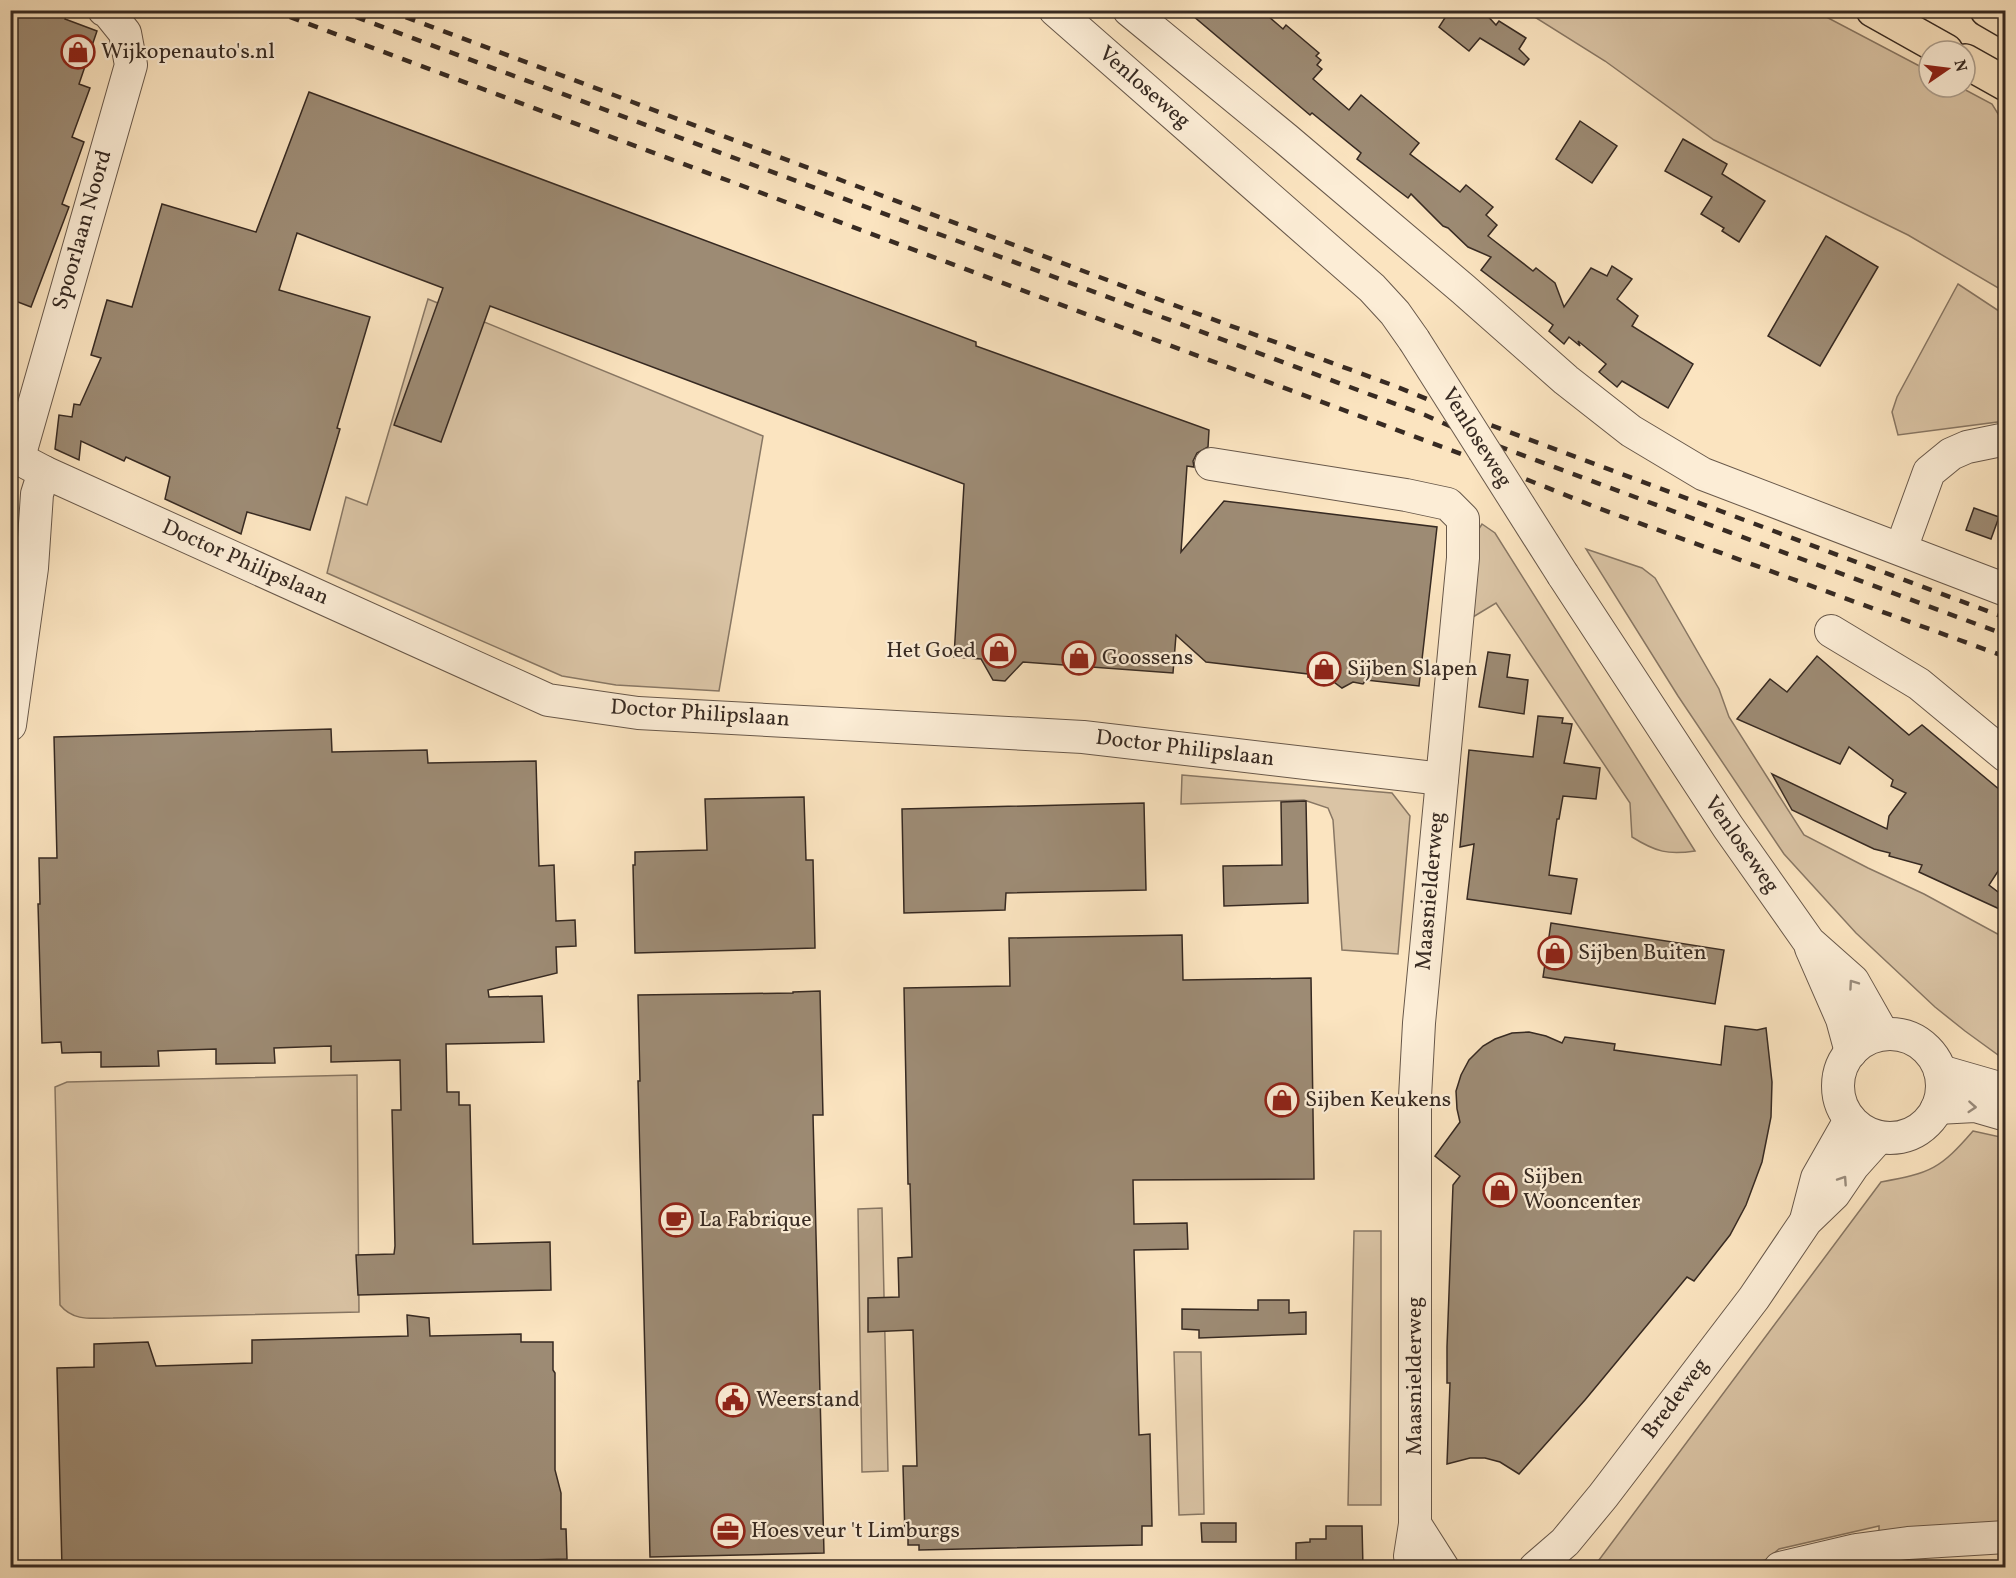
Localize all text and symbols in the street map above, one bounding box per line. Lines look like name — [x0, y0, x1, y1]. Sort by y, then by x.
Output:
shop icon: Wijkopenauto's.nl — [60, 34, 96, 70]
place label: Wijkopenauto's.nl — [101, 37, 275, 68]
street label: Venloseweg — [1091, 39, 1197, 137]
north arrow — [1917, 39, 1977, 99]
text: N — [1948, 58, 1972, 75]
street label: Spoorlaan Noord — [45, 147, 121, 313]
street label: Venloseweg — [1433, 382, 1519, 494]
street label: Doctor Philipslaan — [157, 512, 333, 614]
shop icon: Het Goed — [981, 633, 1017, 669]
place label: Het Goed — [886, 636, 976, 667]
shop icon: Goossens — [1061, 640, 1097, 676]
place label: Goossens — [1102, 643, 1193, 674]
shop icon: Sijben Slapen — [1306, 651, 1342, 687]
place label: Sijben Slapen — [1347, 654, 1478, 685]
street label: Doctor Philipslaan — [609, 692, 791, 736]
street label: Doctor Philipslaan — [1094, 723, 1276, 775]
street label: Venloseweg — [1696, 790, 1786, 900]
street label: Maasnielderweg — [1409, 810, 1453, 972]
shop icon: Sijben Buiten — [1537, 935, 1573, 971]
place label: Sijben Buiten — [1578, 938, 1707, 969]
one-way arrow — [1849, 980, 1860, 991]
shop icon: Sijben Keukens — [1264, 1082, 1300, 1118]
place label: Sijben Keukens — [1305, 1085, 1451, 1116]
one-way arrow — [1967, 1101, 1976, 1114]
place label: Sijben Wooncenter — [1523, 1162, 1640, 1218]
shop icon: Sijben Wooncenter — [1482, 1172, 1518, 1208]
one-way arrow — [1836, 1176, 1848, 1186]
cafe icon: La Fabrique — [658, 1202, 694, 1238]
place label: La Fabrique — [699, 1205, 812, 1236]
street label: Maasnielderweg — [1400, 1296, 1431, 1456]
street label: Bredeweg — [1635, 1352, 1717, 1446]
public building icon: Weerstand — [715, 1382, 751, 1418]
place label: Weerstand — [756, 1385, 860, 1416]
office icon: Hoes veur 't Limburgs — [710, 1513, 746, 1549]
place label: Hoes veur 't Limburgs — [751, 1516, 960, 1547]

